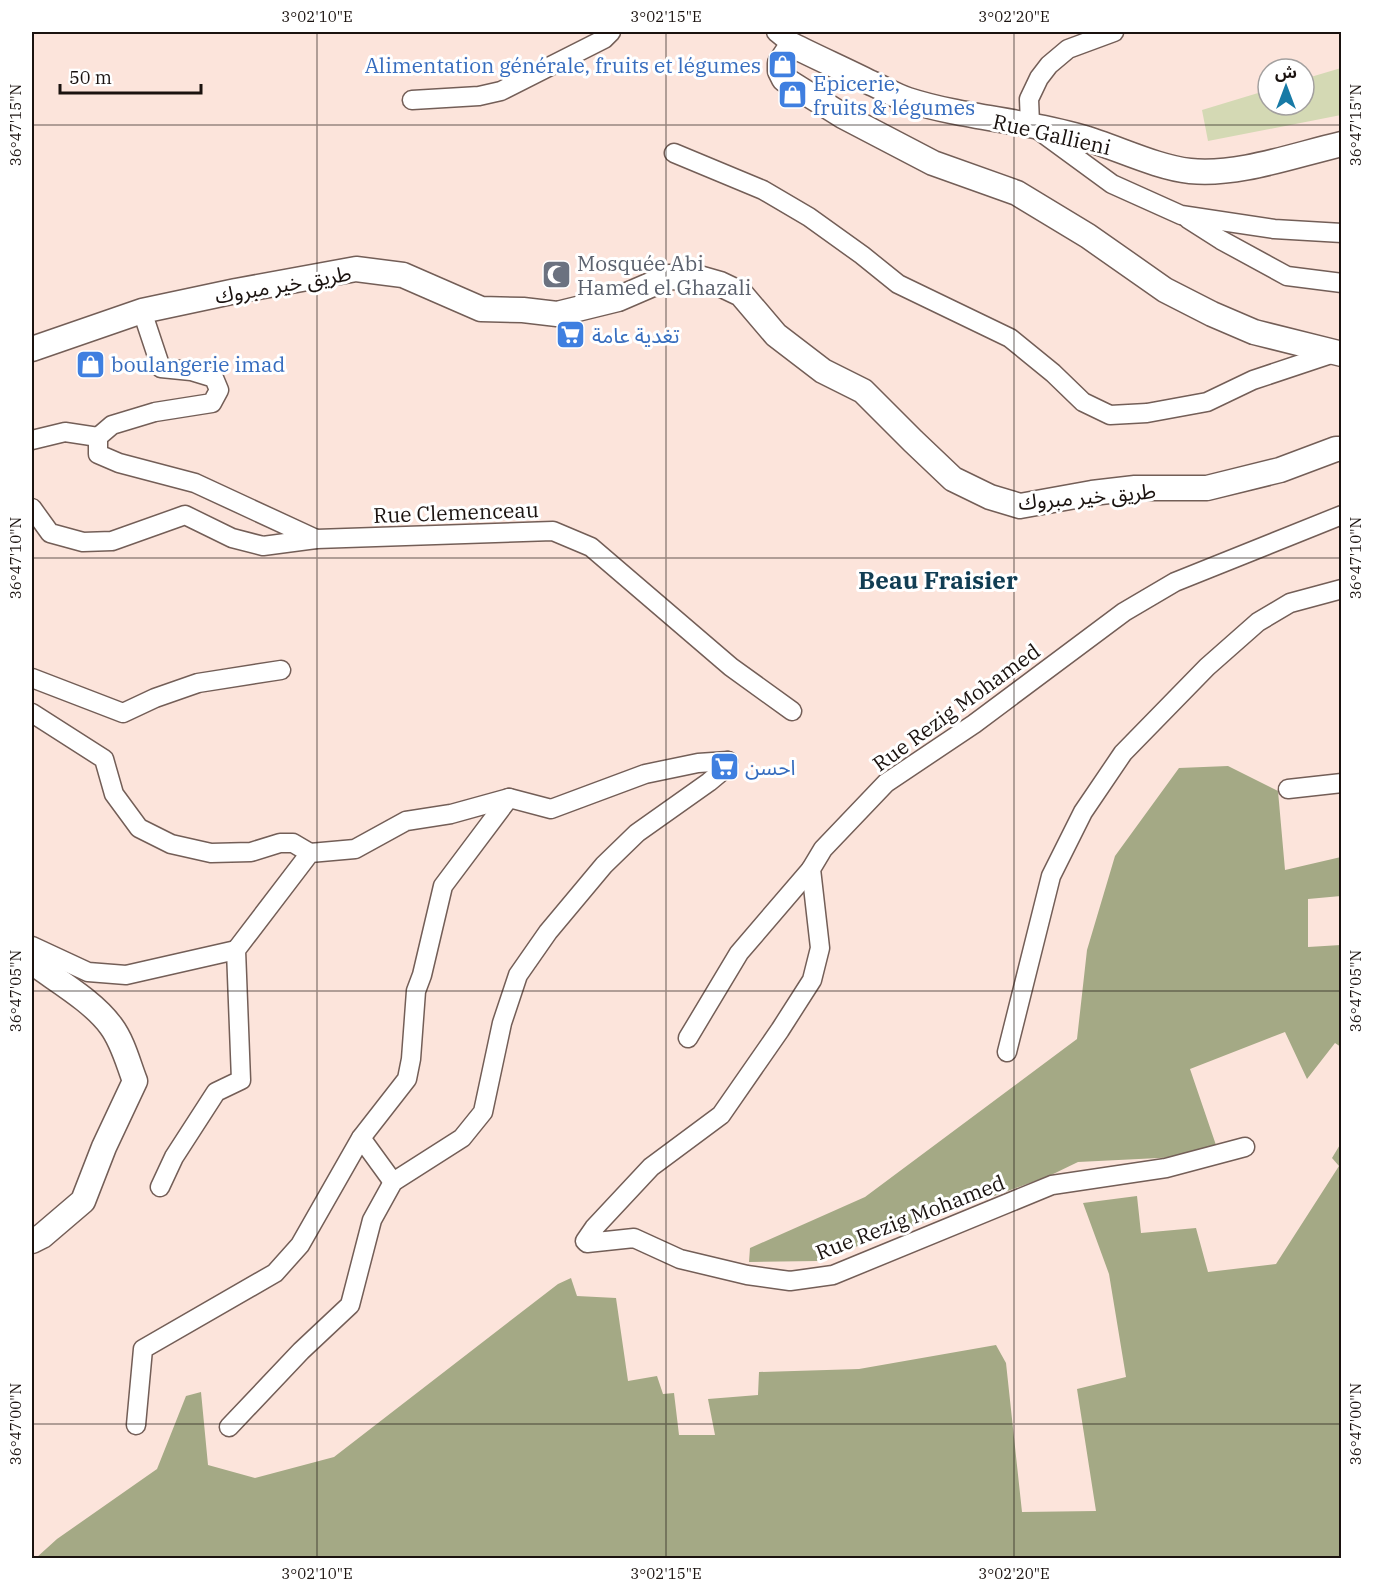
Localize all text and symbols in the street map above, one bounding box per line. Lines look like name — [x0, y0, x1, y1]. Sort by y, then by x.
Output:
text: 3°02'10"E — [281, 7, 353, 26]
text: 3°02'15"E — [630, 7, 702, 26]
text: 3°02'20"E — [978, 7, 1050, 26]
shop icon: Alimentation générale, fruits et légumes — [766, 49, 798, 81]
place label: Alimentation générale, fruits et légumes — [365, 51, 761, 79]
scale bar — [60, 57, 201, 95]
north arrow — [1256, 57, 1316, 117]
text: ش — [1275, 62, 1297, 82]
text: 50 m — [69, 66, 112, 89]
place label: Epicerie, fruits & légumes — [813, 69, 975, 121]
shop icon: Epicerie, fruits & légumes — [776, 79, 808, 111]
text: 36°47'15"N — [6, 84, 25, 166]
text: 36°47'15"N — [1346, 84, 1365, 166]
street label: Rue Gallieni — [990, 107, 1114, 161]
place label: Mosquée Abi Hamed el Ghazali — [577, 249, 751, 301]
street label: طريق خير مبروك — [213, 258, 353, 310]
mosque icon: Mosquée Abi Hamed el Ghazali — [540, 259, 572, 291]
supermarket icon: تغدية عامة — [555, 319, 587, 351]
place label: تغدية عامة — [592, 321, 680, 349]
shop icon: boulangerie imad — [74, 348, 106, 380]
place label: boulangerie imad — [111, 350, 285, 378]
street label: طريق خير مبروك — [1017, 476, 1157, 516]
street label: Rue Clemenceau — [373, 495, 539, 529]
text: 36°47'10"N — [6, 517, 25, 599]
text: 36°47'10"N — [1346, 517, 1365, 599]
district label: Beau Fraisier — [858, 564, 1018, 596]
street label: Rue Rezig Mohamed — [867, 637, 1046, 777]
supermarket icon: احسن — [708, 751, 740, 783]
place label: احسن — [745, 753, 796, 781]
text: 36°47'05"N — [6, 950, 25, 1032]
text: 36°47'05"N — [1346, 950, 1365, 1032]
street label: Rue Rezig Mohamed — [811, 1168, 1009, 1266]
text: 36°47'00"N — [6, 1383, 25, 1465]
text: 36°47'00"N — [1346, 1383, 1365, 1465]
text: 3°02'10"E — [281, 1564, 353, 1583]
text: 3°02'15"E — [630, 1564, 702, 1583]
text: 3°02'20"E — [978, 1564, 1050, 1583]

